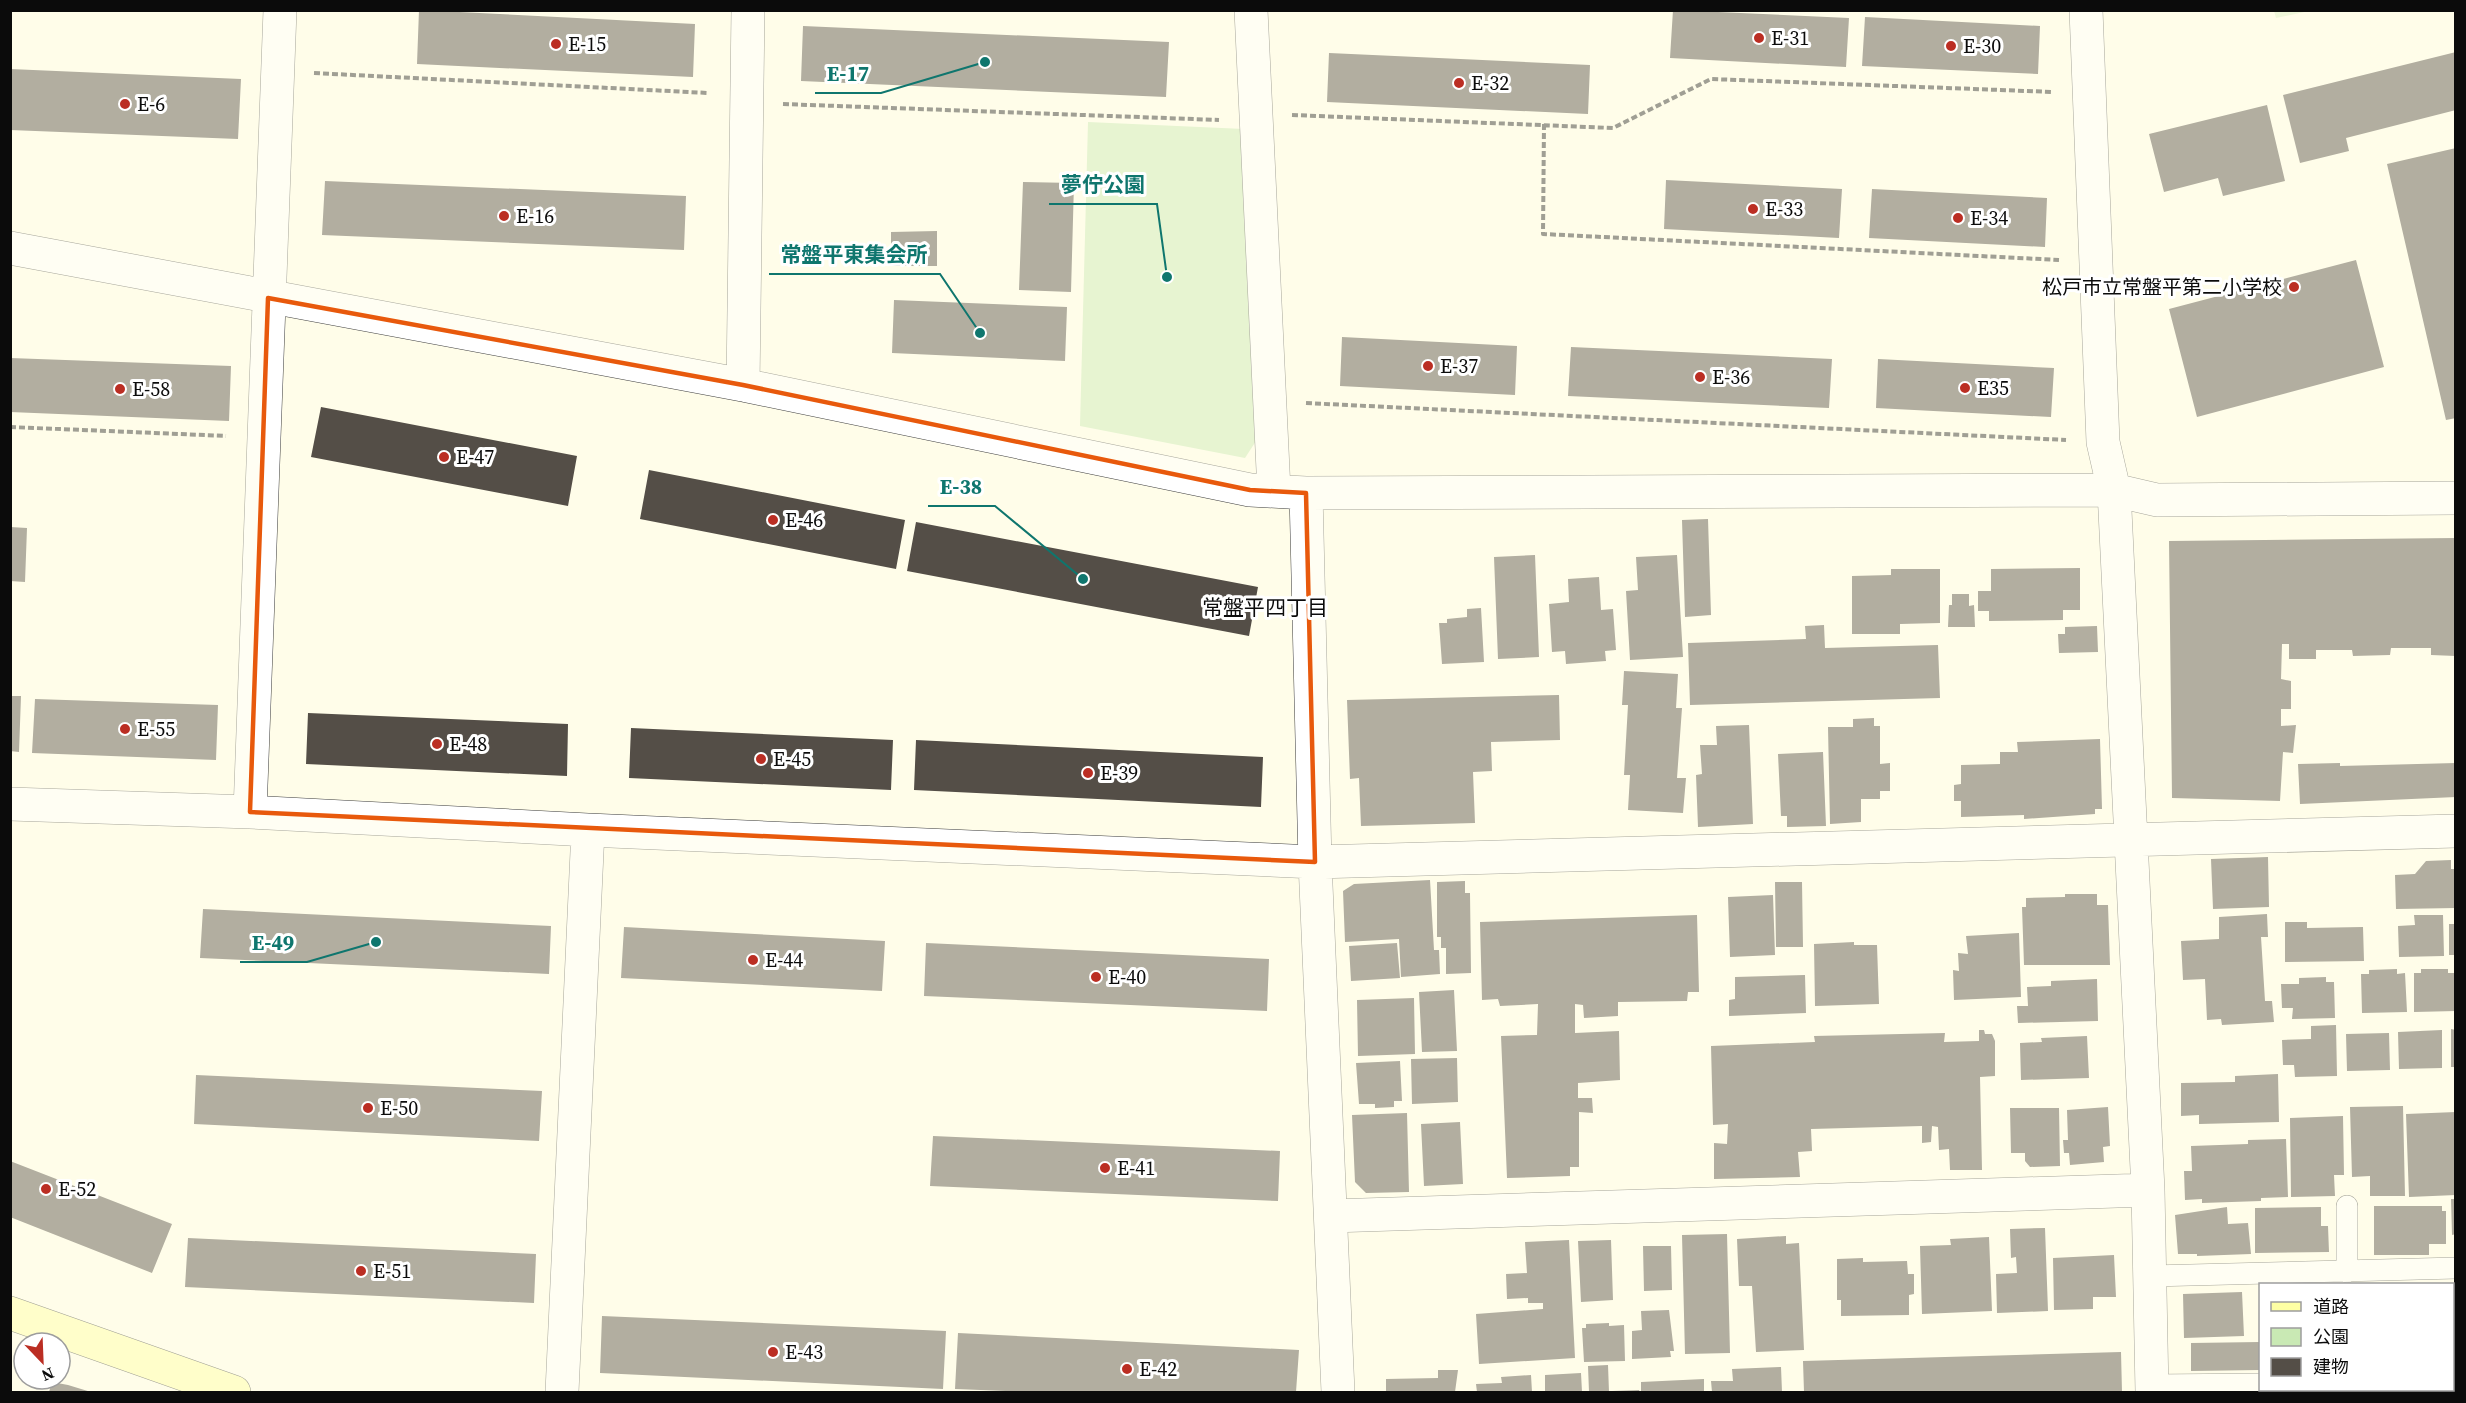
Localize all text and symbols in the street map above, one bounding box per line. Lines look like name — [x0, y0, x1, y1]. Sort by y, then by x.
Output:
place label: E-31 — [1771, 24, 1809, 52]
place label: E-15 — [568, 30, 606, 58]
marker: E-31 — [1752, 31, 1766, 45]
place label: E-30 — [1963, 32, 2001, 60]
marker: E-15 — [549, 37, 563, 51]
marker: E-30 — [1944, 39, 1958, 53]
callout: E-17 — [815, 54, 881, 93]
text: E-17 — [827, 59, 869, 88]
place label: E-32 — [1471, 69, 1509, 97]
marker: E-32 — [1452, 76, 1466, 90]
place label: E-6 — [137, 90, 165, 118]
marker: E-6 — [118, 97, 132, 111]
callout: 夢佇公園 — [1049, 165, 1157, 204]
text: 夢佇公園 — [1061, 170, 1145, 199]
place label: E-33 — [1765, 195, 1803, 223]
place label: E-16 — [516, 202, 554, 230]
marker: E-33 — [1746, 202, 1760, 216]
place label: E-34 — [1970, 204, 2008, 232]
marker: E-16 — [497, 209, 511, 223]
marker: E-34 — [1951, 211, 1965, 225]
callout: 常盤平東集会所 — [769, 235, 940, 274]
text: 常盤平東集会所 — [781, 240, 928, 269]
place label: 松戸市立常盤平第二小学校 — [2042, 273, 2282, 301]
marker: 松戸市立常盤平第二小学校 — [2287, 280, 2301, 294]
place label: E-37 — [1440, 352, 1478, 380]
marker: E-37 — [1421, 359, 1435, 373]
place label: E-36 — [1712, 363, 1750, 391]
marker: E-36 — [1693, 370, 1707, 384]
place label: E35 — [1977, 374, 2009, 402]
place label: E-58 — [132, 375, 170, 403]
marker: E35 — [1958, 381, 1972, 395]
marker: E-58 — [113, 382, 127, 396]
place label: E-47 — [456, 443, 494, 471]
marker: E-47 — [437, 450, 451, 464]
callout: E-38 — [928, 467, 995, 506]
text: E-38 — [940, 472, 982, 501]
place label: E-46 — [785, 506, 823, 534]
marker: E-46 — [766, 513, 780, 527]
district label: 常盤平四丁目 — [1202, 593, 1328, 622]
place label: E-55 — [137, 715, 175, 743]
marker: E-55 — [118, 722, 132, 736]
place label: E-48 — [449, 730, 487, 758]
marker: E-48 — [430, 737, 444, 751]
place label: E-45 — [773, 745, 811, 773]
marker: E-45 — [754, 752, 768, 766]
place label: E-39 — [1100, 759, 1138, 787]
marker: E-39 — [1081, 766, 1095, 780]
callout: E-49 — [240, 923, 307, 962]
text: E-49 — [252, 928, 294, 957]
place label: E-44 — [765, 946, 803, 974]
marker: E-44 — [746, 953, 760, 967]
place label: E-40 — [1108, 963, 1146, 991]
marker: E-40 — [1089, 970, 1103, 984]
place label: E-50 — [380, 1094, 418, 1122]
marker: E-50 — [361, 1101, 375, 1115]
place label: E-41 — [1117, 1154, 1155, 1182]
marker: E-41 — [1098, 1161, 1112, 1175]
place label: E-52 — [58, 1175, 96, 1203]
marker: E-52 — [39, 1182, 53, 1196]
place label: E-51 — [373, 1257, 411, 1285]
marker: E-51 — [354, 1264, 368, 1278]
legend — [2259, 1283, 2454, 1391]
text: 道路 — [2313, 1294, 2349, 1319]
text: 公園 — [2313, 1324, 2349, 1349]
north arrow — [12, 1331, 72, 1391]
place label: E-43 — [785, 1338, 823, 1366]
marker: E-43 — [766, 1345, 780, 1359]
text: 建物 — [2313, 1354, 2349, 1379]
place label: E-42 — [1139, 1355, 1177, 1383]
text: N — [38, 1362, 58, 1387]
marker: E-42 — [1120, 1362, 1134, 1376]

